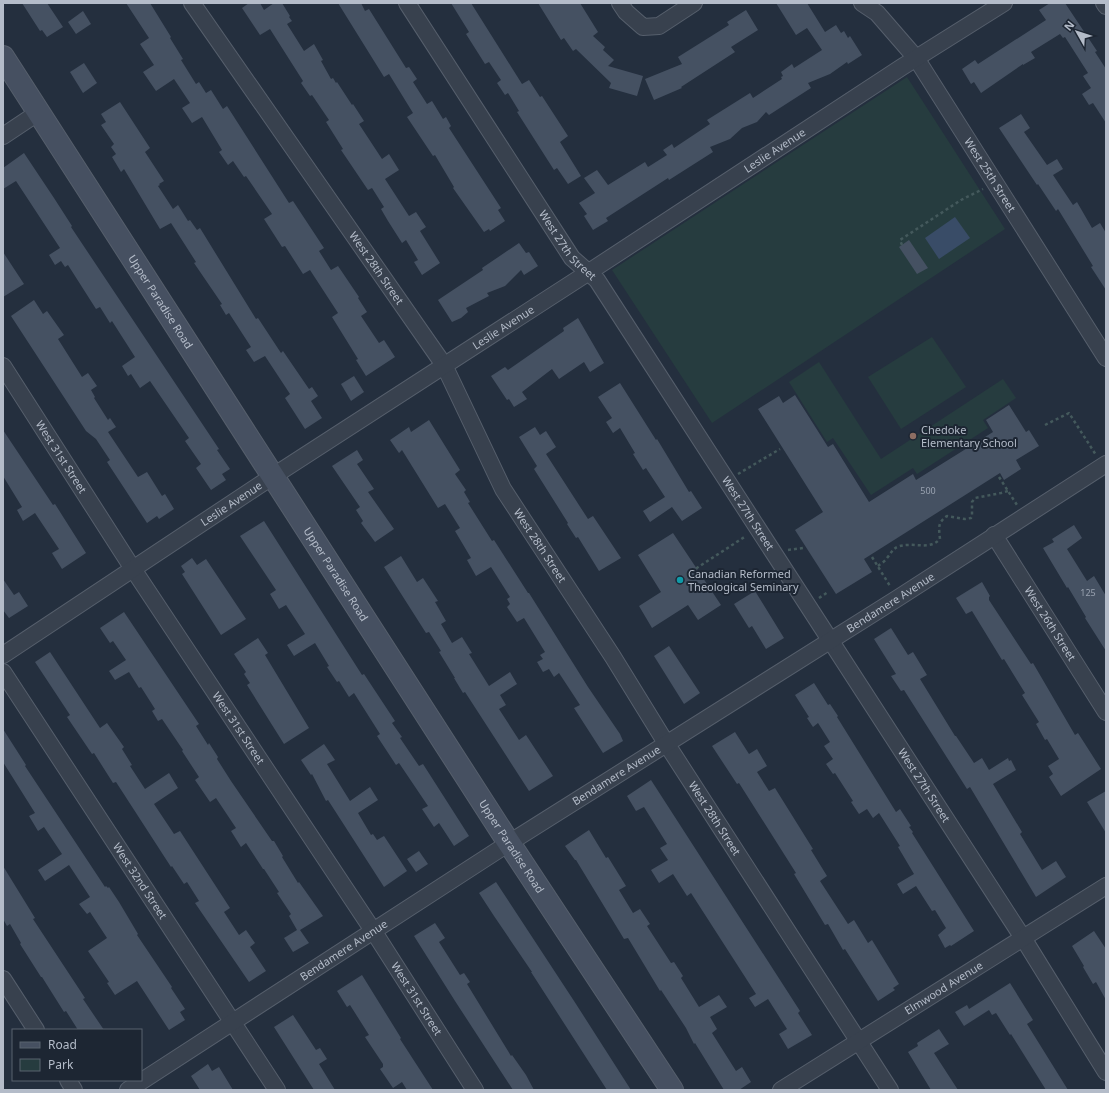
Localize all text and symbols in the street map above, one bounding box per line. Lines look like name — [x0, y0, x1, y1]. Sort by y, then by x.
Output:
north arrow — [1057, 12, 1097, 52]
text: N — [1060, 17, 1077, 34]
street label: Leslie Avenue — [741, 124, 808, 176]
street label: West 25th Street — [961, 135, 1020, 215]
street label: West 27th Street — [536, 207, 600, 283]
street label: West 28th Street — [346, 228, 408, 307]
street label: Upper Paradise Road — [125, 252, 197, 351]
street label: Leslie Avenue — [469, 301, 537, 352]
street label: West 31st Street — [33, 417, 91, 496]
place label: Chedoke Elementary School — [921, 422, 1017, 450]
marker: Chedoke Elementary School — [908, 431, 918, 441]
street label: West 27th Street — [719, 473, 778, 553]
street label: Leslie Avenue — [197, 477, 265, 529]
house number: 500 — [920, 484, 936, 497]
street label: West 28th Street — [511, 505, 570, 585]
street label: Upper Paradise Road — [301, 524, 372, 624]
place label: Canadian Reformed Theological Seminary — [688, 566, 799, 594]
street label: Bendamere Avenue — [843, 568, 937, 636]
marker: Canadian Reformed Theological Seminary — [675, 575, 685, 585]
street label: West 26th Street — [1021, 583, 1080, 664]
house number: 125 — [1080, 586, 1096, 599]
street label: West 31st Street — [210, 689, 268, 767]
street label: Bendamere Avenue — [569, 741, 663, 808]
street label: West 27th Street — [895, 745, 954, 825]
street label: West 28th Street — [686, 778, 745, 858]
street label: Upper Paradise Road — [476, 796, 548, 896]
street label: West 32nd Street — [110, 840, 171, 922]
street label: Bendamere Avenue — [297, 916, 390, 984]
street label: Elmwood Avenue — [901, 957, 985, 1018]
street label: West 31st Street — [388, 959, 446, 1038]
legend — [12, 1029, 142, 1081]
text: Road — [48, 1036, 77, 1053]
text: Park — [48, 1056, 74, 1073]

